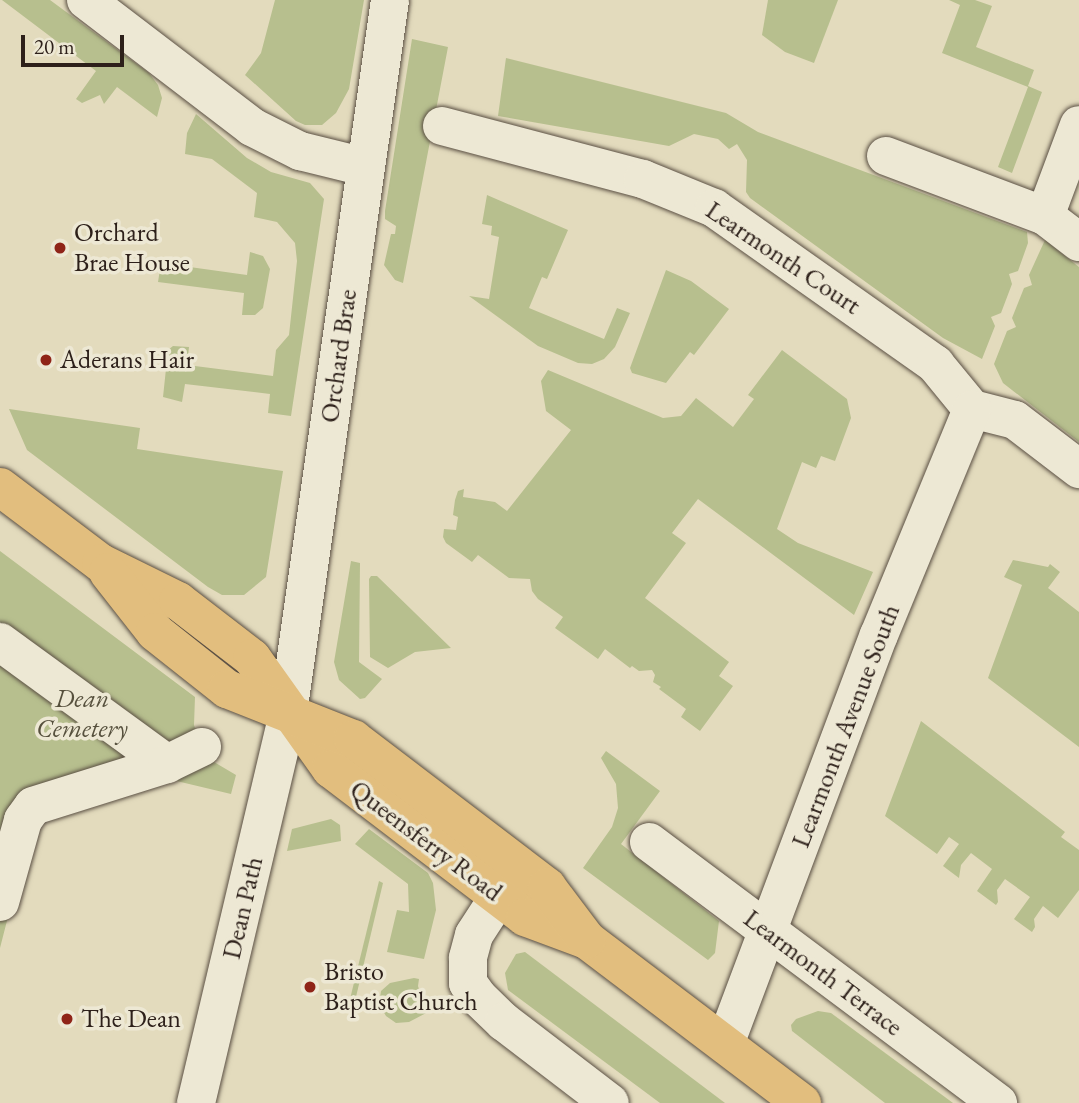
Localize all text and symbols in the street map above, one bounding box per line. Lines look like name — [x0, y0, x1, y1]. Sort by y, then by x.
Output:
scale bar — [24, 21, 128, 65]
text: 20 m — [34, 33, 75, 60]
street label: Learmonth Court — [700, 195, 866, 321]
place label: Orchard Brae House — [74, 217, 190, 278]
marker: Orchard Brae House — [52, 240, 68, 256]
street label: Orchard Brae — [314, 287, 364, 425]
place label: Aderans Hair — [60, 344, 194, 376]
marker: Aderans Hair — [38, 352, 54, 368]
street label: Learmonth Avenue South — [785, 600, 907, 852]
park label: Dean Cemetery — [36, 683, 128, 744]
street label: Queensferry Road — [344, 774, 508, 908]
street label: Dean Path — [216, 854, 270, 962]
street label: Learmonth Terrace — [737, 903, 909, 1043]
place label: Bristo Baptist Church — [324, 956, 478, 1018]
marker: Bristo Baptist Church — [302, 979, 318, 995]
place label: The Dean — [81, 1003, 181, 1035]
marker: The Dean — [59, 1011, 75, 1027]

